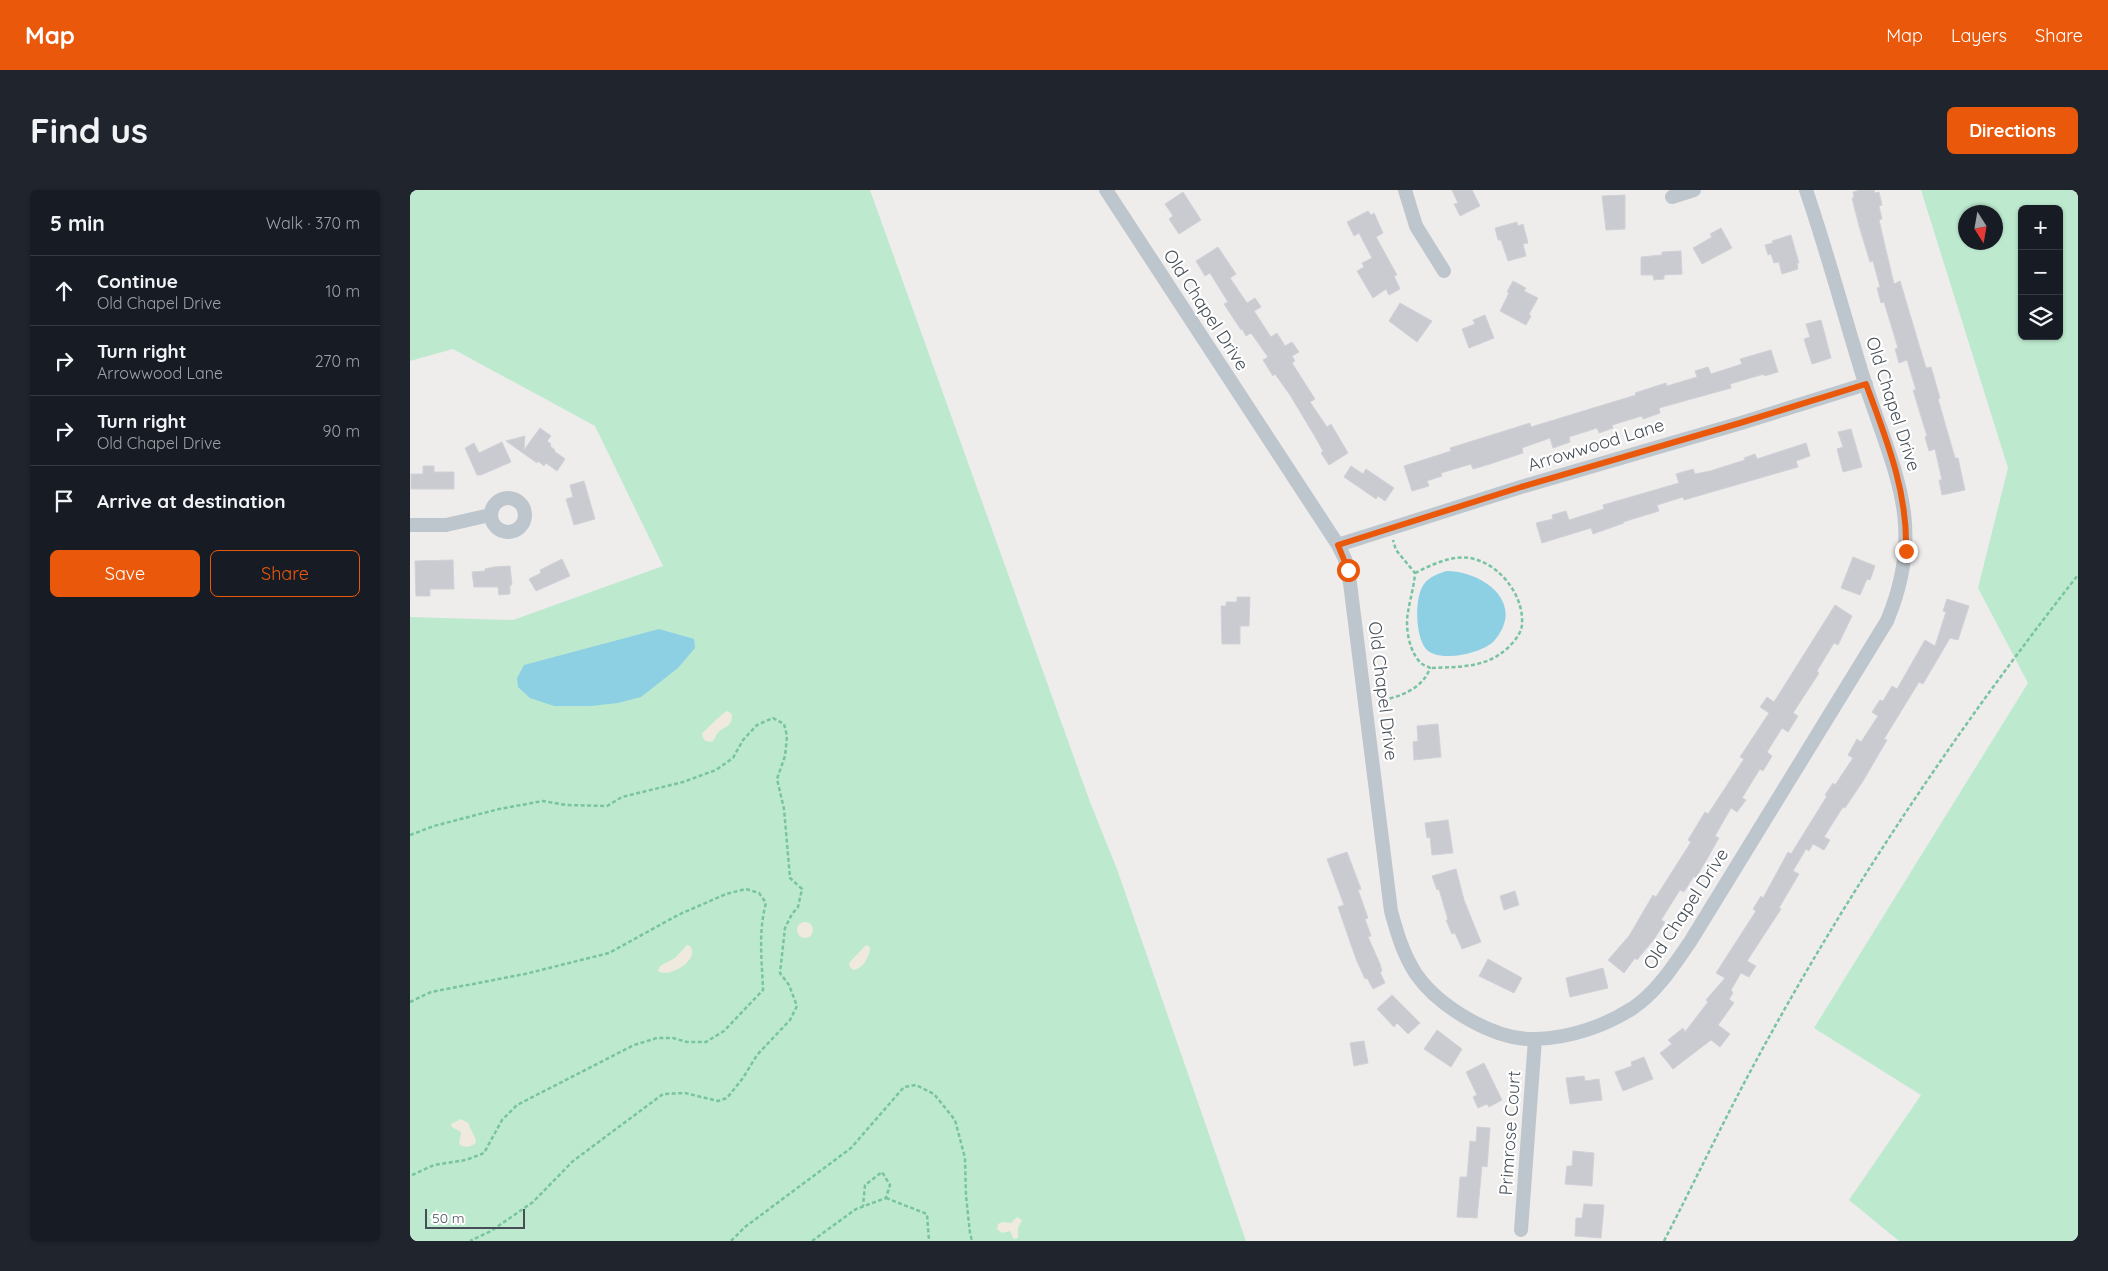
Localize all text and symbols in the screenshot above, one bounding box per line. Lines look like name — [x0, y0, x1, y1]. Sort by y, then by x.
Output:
text: Map — [25, 20, 75, 50]
text: Map — [1886, 24, 1923, 47]
text: Layers — [1951, 24, 2007, 47]
text: Share — [2035, 24, 2083, 47]
button: Directions — [1947, 107, 2078, 154]
text: Find us — [30, 108, 148, 152]
north arrow — [1958, 205, 2003, 250]
map controls — [2018, 205, 2063, 340]
button: + — [2018, 205, 2063, 250]
text: 5 min — [50, 210, 105, 236]
text: Walk · 370 m — [266, 213, 360, 233]
street label: Old Chapel Drive — [1159, 245, 1254, 375]
button: − — [2018, 250, 2063, 295]
text: Continue — [97, 269, 178, 293]
icon: ahead — [50, 277, 78, 305]
text: 10 m — [326, 281, 360, 301]
text: Old Chapel Drive — [97, 293, 221, 313]
button: layers — [2018, 295, 2063, 340]
street label: Old Chapel Drive — [1861, 334, 1926, 474]
text: Turn right — [97, 339, 186, 363]
icon: right — [50, 347, 78, 375]
text: 270 m — [315, 351, 360, 371]
text: Arrowwood Lane — [97, 363, 223, 383]
text: Turn right — [97, 409, 186, 433]
street label: Arrowwood Lane — [1525, 413, 1667, 476]
icon: right — [50, 417, 78, 445]
text: 90 m — [323, 421, 360, 441]
text: Old Chapel Drive — [97, 433, 221, 453]
icon: arrive — [50, 487, 78, 515]
text: Arrive at destination — [97, 489, 286, 513]
route end — [1895, 540, 1918, 563]
button: Save — [50, 550, 200, 597]
button: Share — [210, 550, 360, 597]
route start — [1337, 559, 1360, 582]
street label: Old Chapel Drive — [1364, 620, 1403, 762]
street label: Old Chapel Drive — [1638, 844, 1733, 974]
street label: Primrose Court — [1494, 1070, 1525, 1196]
scale bar — [425, 1206, 525, 1229]
text: 50 m — [432, 1209, 465, 1227]

